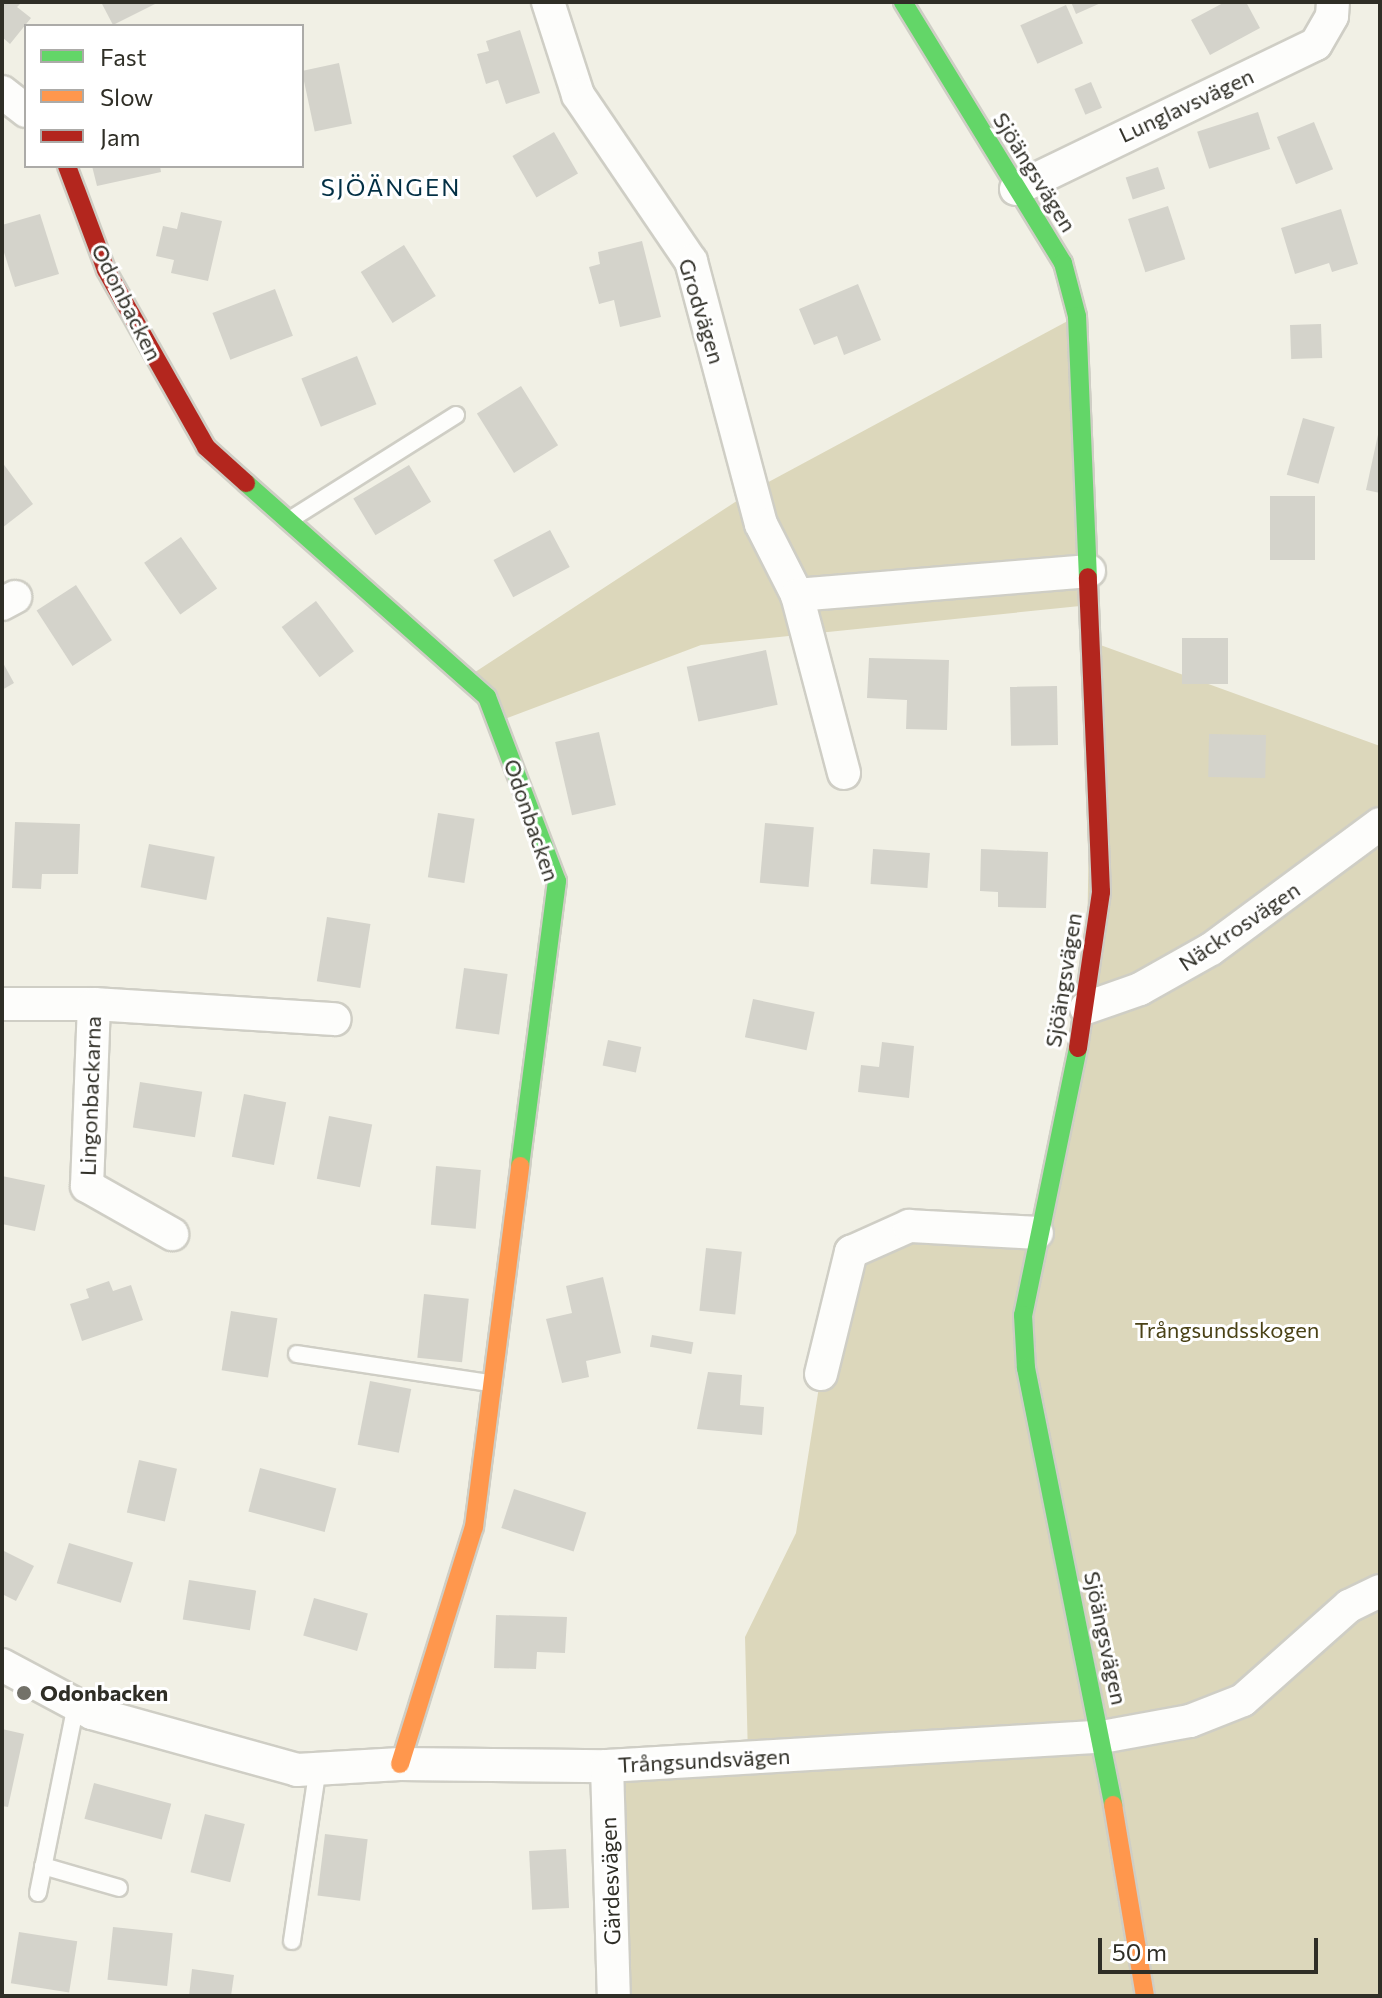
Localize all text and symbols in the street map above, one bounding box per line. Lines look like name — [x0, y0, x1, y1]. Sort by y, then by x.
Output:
legend — [24, 24, 304, 168]
text: Fast — [100, 42, 147, 71]
street label: Lunglavsvägen — [1114, 62, 1258, 148]
text: Slow — [100, 82, 153, 111]
street label: Sjöängsvägen — [988, 107, 1082, 237]
text: Jam — [100, 122, 140, 151]
district label: SJÖÄNGEN — [321, 173, 461, 201]
street label: Odonbacken — [86, 239, 168, 365]
street label: Grodvägen — [673, 255, 731, 367]
street label: Odonbacken — [499, 755, 565, 885]
street label: Näckrosvägen — [1173, 876, 1305, 976]
street label: Sjöängsvägen — [1039, 911, 1087, 1049]
street label: Lingonbackarna — [74, 1016, 106, 1176]
park label: Trångsundsskogen — [1135, 1317, 1319, 1343]
street label: Sjöängsvägen — [1079, 1569, 1133, 1707]
place label: Odonbacken — [40, 1680, 168, 1706]
marker: Odonbacken — [15, 1684, 33, 1702]
street label: Trångsundsvägen — [617, 1742, 791, 1778]
street label: Gärdesvägen — [595, 1816, 625, 1946]
scale bar — [1102, 1922, 1322, 1972]
text: 50 m — [1112, 1937, 1167, 1966]

